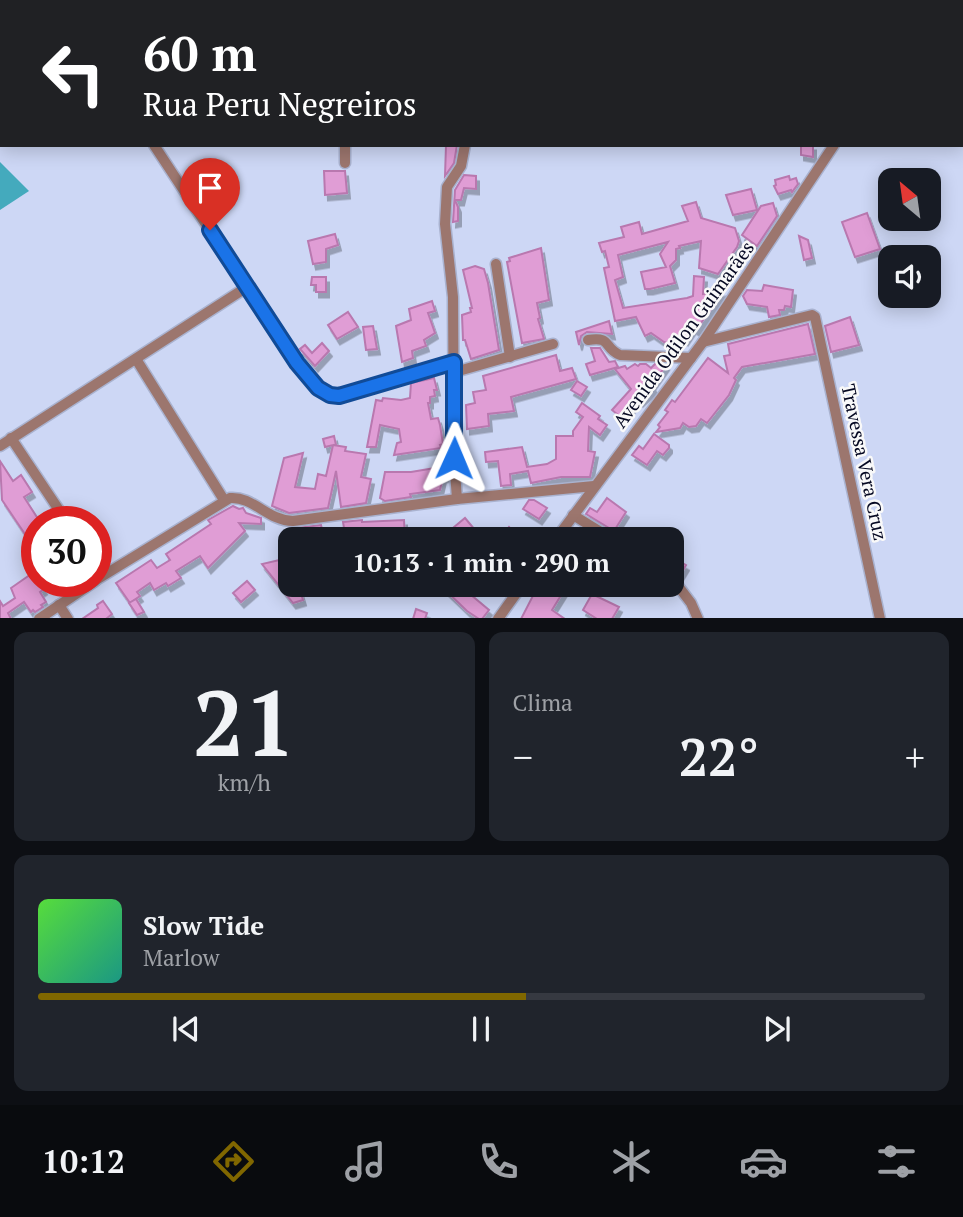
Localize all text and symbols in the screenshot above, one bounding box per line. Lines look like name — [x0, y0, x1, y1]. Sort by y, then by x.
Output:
text: 60 m — [143, 20, 257, 85]
icon: left — [28, 28, 119, 119]
text: Rua Peru Negreiros — [143, 83, 417, 125]
pin — [180, 158, 240, 230]
north arrow — [878, 168, 942, 231]
map controls — [878, 168, 941, 308]
icon: arrive — [191, 169, 229, 207]
street label: Avenida Odilon Guimarães — [607, 236, 759, 432]
button: sound — [878, 245, 941, 308]
street label: Travessa Vera Cruz — [836, 382, 894, 542]
position arrow — [417, 421, 491, 495]
speed limit sign: 30 — [21, 506, 112, 597]
text: 10:13 · 1 min · 290 m — [352, 545, 610, 579]
text: 21 — [193, 661, 296, 782]
text: Clima — [513, 687, 573, 718]
text: 22° — [679, 722, 759, 791]
text: − — [513, 732, 533, 782]
text: + — [905, 732, 925, 782]
text: km/h — [218, 767, 271, 798]
text: Slow Tide — [143, 908, 264, 942]
text: Marlow — [143, 942, 220, 973]
icon: previous — [167, 1010, 205, 1048]
icon: pause — [462, 1010, 500, 1048]
icon: next — [758, 1010, 796, 1048]
icon: directions — [209, 1137, 258, 1186]
icon: music — [341, 1137, 390, 1186]
icon: phone — [474, 1137, 523, 1186]
icon: climate — [607, 1137, 656, 1186]
icon: car — [739, 1137, 788, 1186]
icon: filters — [872, 1137, 921, 1186]
text: 10:12 — [42, 1140, 125, 1182]

